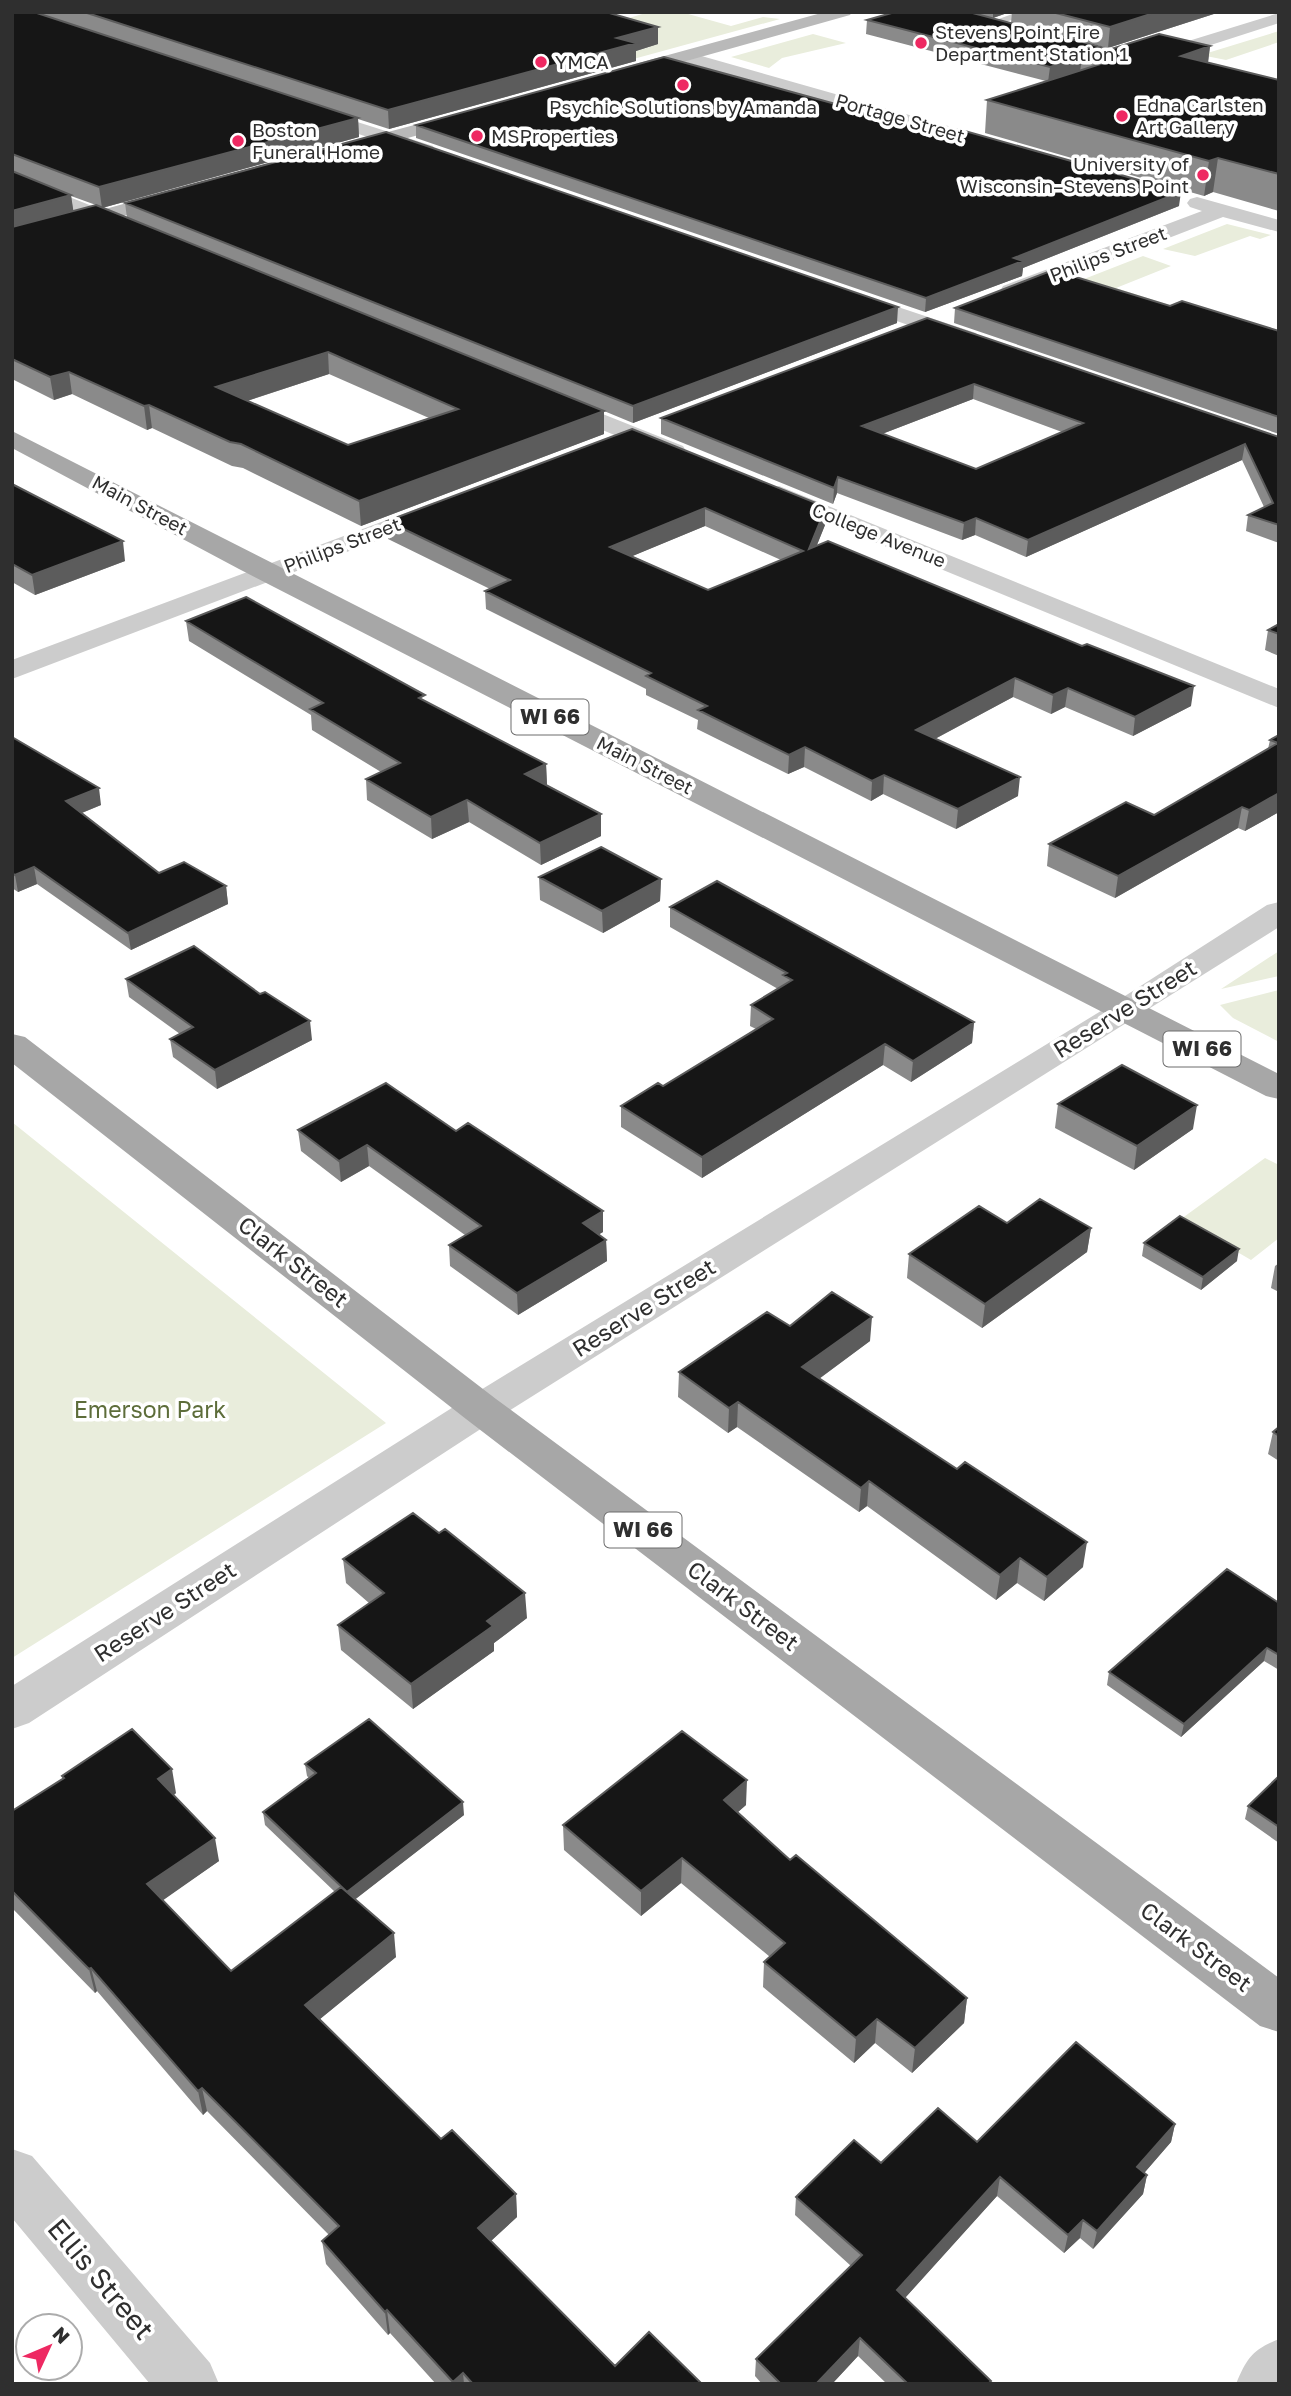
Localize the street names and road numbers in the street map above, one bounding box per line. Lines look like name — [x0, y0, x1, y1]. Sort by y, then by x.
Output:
street label: Portage Street — [833, 88, 967, 147]
street label: Philips Street — [1046, 221, 1169, 286]
street label: Main Street — [89, 470, 192, 539]
street label: College Avenue — [809, 497, 949, 572]
street label: Philips Street — [280, 512, 403, 577]
road number: WI 66 — [512, 700, 588, 734]
street label: Main Street — [593, 731, 697, 799]
street label: Reserve Street — [1048, 953, 1201, 1063]
road number: WI 66 — [1164, 1032, 1240, 1066]
street label: Clark Street — [233, 1210, 354, 1313]
street label: Reserve Street — [567, 1252, 720, 1362]
road number: WI 66 — [604, 1512, 682, 1548]
street label: Clark Street — [683, 1554, 805, 1656]
street label: Reserve Street — [88, 1555, 241, 1667]
street label: Clark Street — [1136, 1895, 1258, 1997]
street label: Ellis Street — [41, 2212, 161, 2346]

